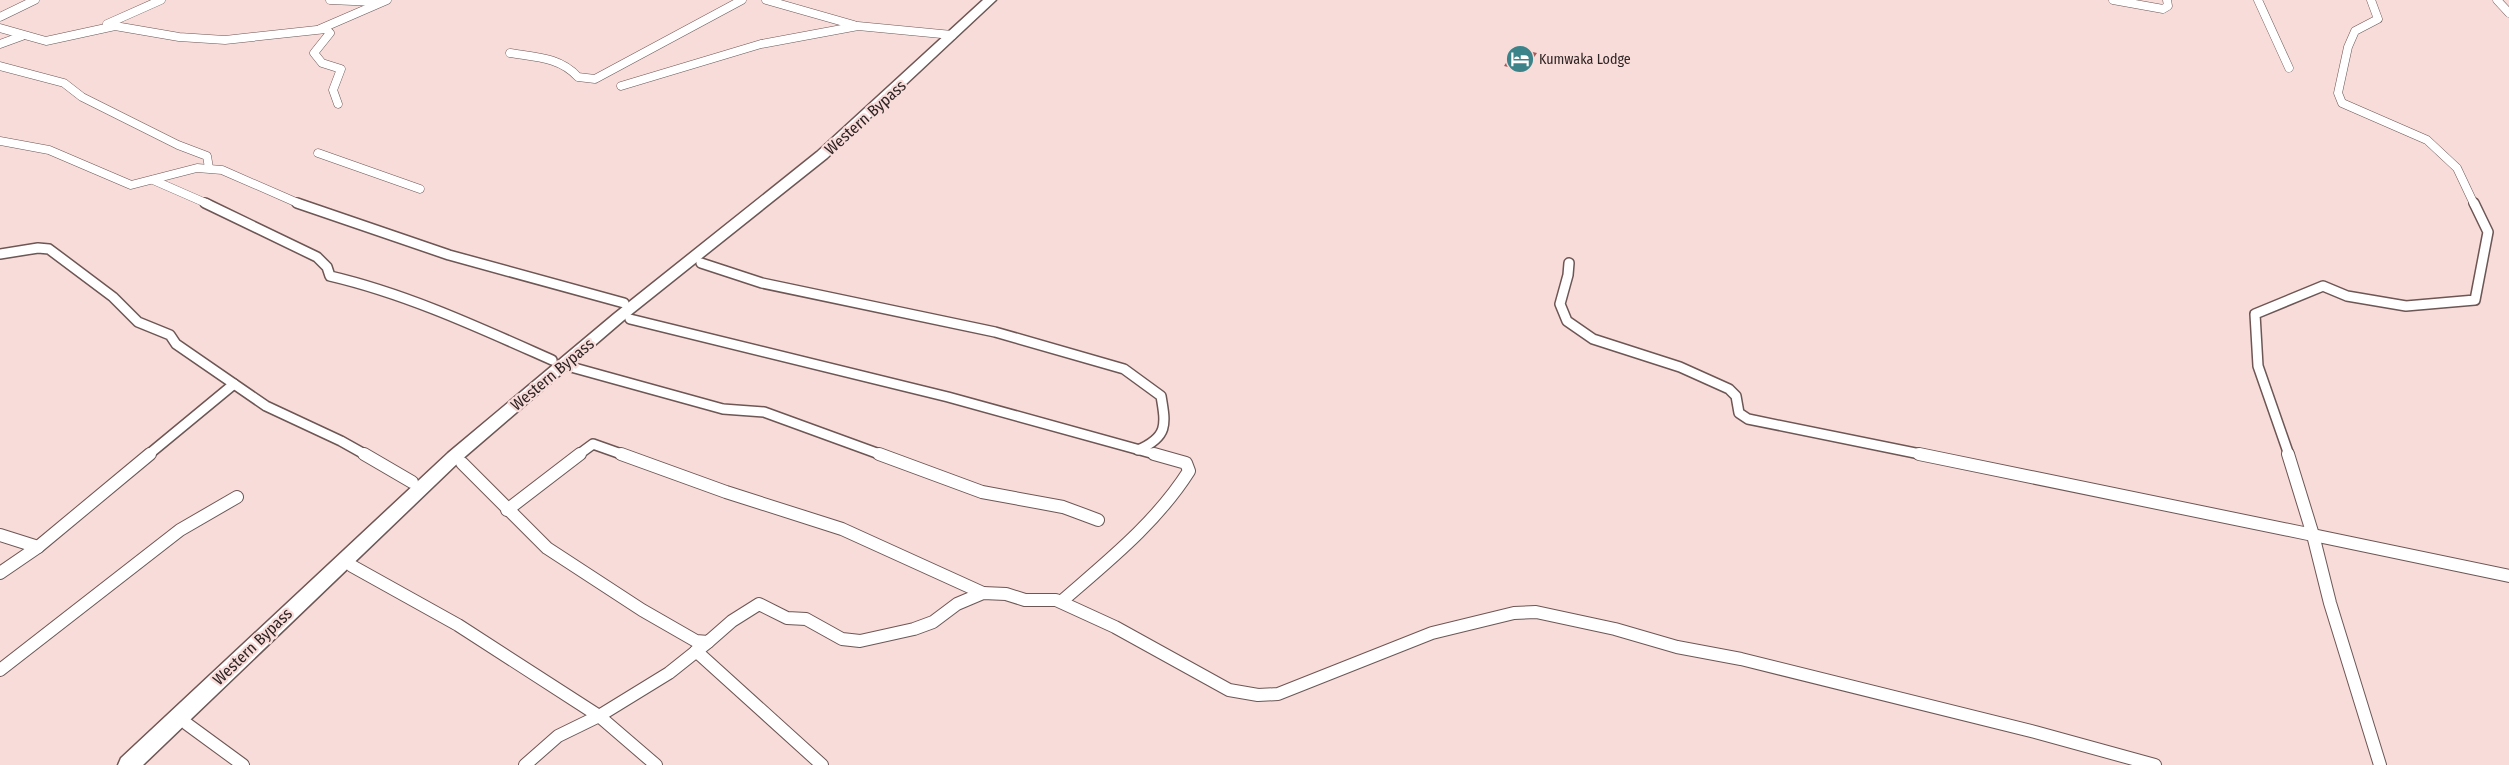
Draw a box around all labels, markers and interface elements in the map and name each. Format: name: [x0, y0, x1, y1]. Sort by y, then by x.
hotel icon: Kumwaka Lodge: [1505, 44, 1535, 74]
place label: Kumwaka Lodge: [1539, 51, 1631, 68]
street label: Western Bypass: [821, 76, 910, 159]
street label: Western Bypass: [507, 334, 598, 415]
street label: Western Bypass: [209, 604, 296, 689]

